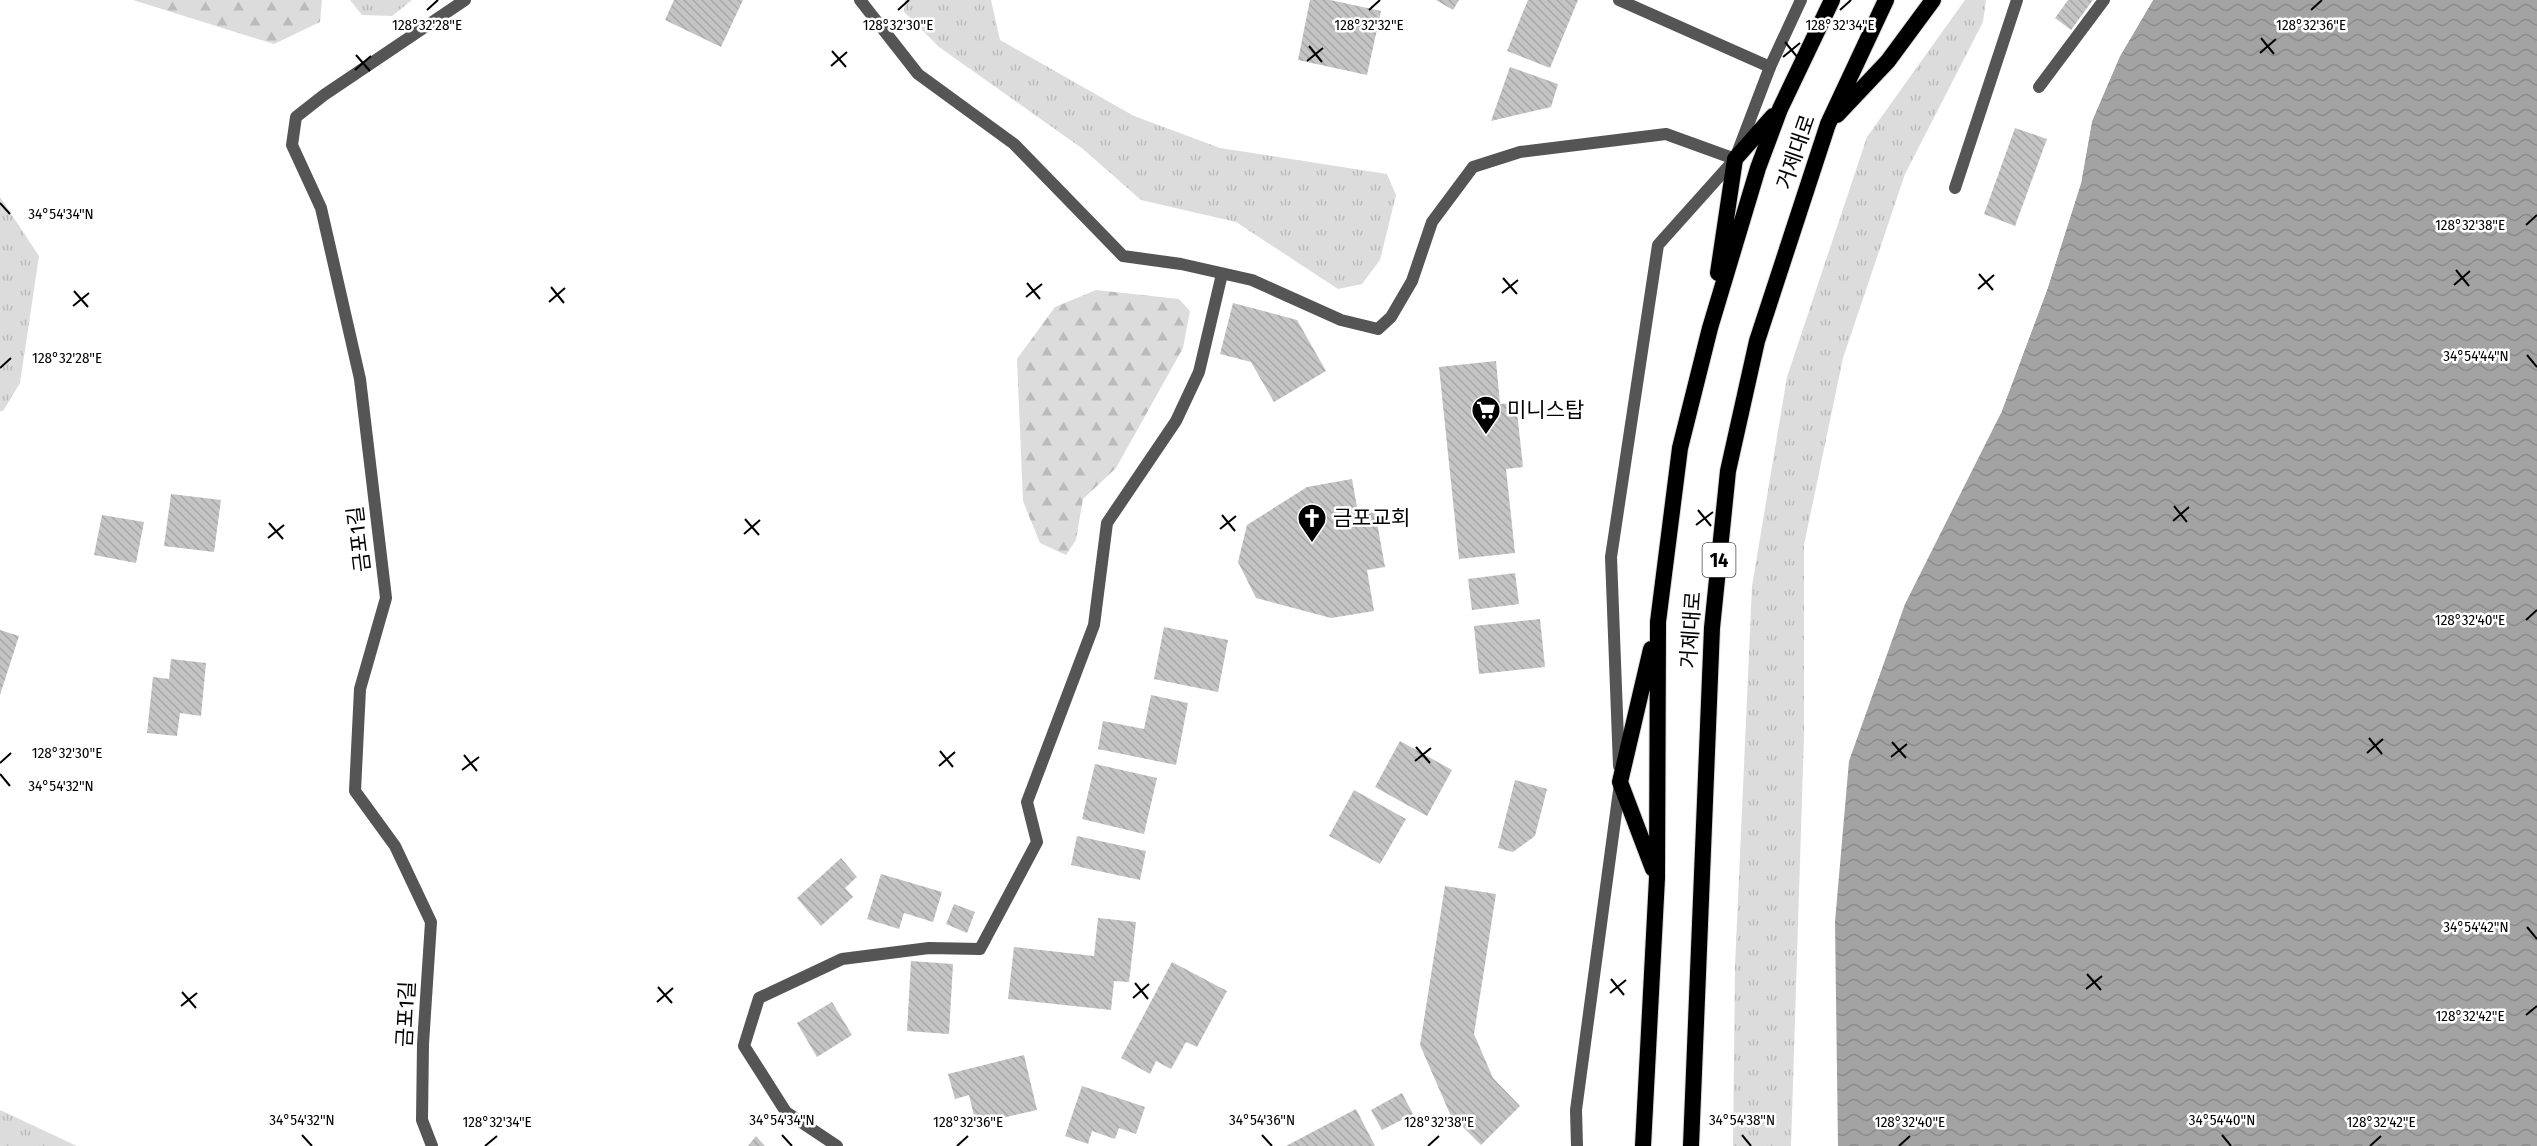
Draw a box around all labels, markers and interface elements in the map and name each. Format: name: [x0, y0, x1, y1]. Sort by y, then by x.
text: 128°32'28"E: [392, 16, 462, 34]
text: 128°32'30"E: [863, 16, 933, 34]
text: 128°32'32"E: [1334, 16, 1404, 34]
text: 128°32'34"E: [1805, 16, 1875, 34]
text: 128°32'36"E: [2276, 16, 2346, 34]
street label: 거제대로: [1771, 111, 1821, 193]
text: 34°54'34"N: [28, 205, 94, 223]
text: 128°32'38"E: [2435, 216, 2505, 234]
text: 34°54'44"N: [2443, 347, 2509, 365]
text: 128°32'28"E: [32, 349, 102, 367]
supermarket icon: 미니스탑: [1470, 394, 1502, 436]
place label: 미니스탑: [1507, 397, 1584, 423]
church icon: 금포교회: [1296, 502, 1328, 544]
street label: 금포1길: [342, 505, 376, 573]
place label: 금포교회: [1333, 505, 1410, 531]
road number: 14: [1702, 543, 1736, 577]
street label: 거제대로: [1675, 591, 1707, 669]
text: 128°32'40"E: [2435, 611, 2505, 629]
text: 128°32'30"E: [32, 744, 102, 762]
text: 34°54'32"N: [28, 777, 94, 795]
text: 34°54'42"N: [2443, 918, 2509, 936]
street label: 금포1길: [391, 980, 421, 1048]
text: 128°32'42"E: [2435, 1007, 2505, 1025]
text: 34°54'32"N: [269, 1111, 335, 1129]
text: 34°54'34"N: [749, 1111, 815, 1129]
text: 34°54'36"N: [1229, 1111, 1295, 1129]
text: 34°54'38"N: [1709, 1111, 1775, 1129]
text: 34°54'40"N: [2189, 1111, 2255, 1129]
text: 128°32'34"E: [462, 1113, 532, 1131]
text: 128°32'36"E: [933, 1113, 1003, 1131]
text: 128°32'38"E: [1404, 1113, 1474, 1131]
text: 128°32'40"E: [1875, 1113, 1945, 1131]
text: 128°32'42"E: [2346, 1113, 2416, 1131]

